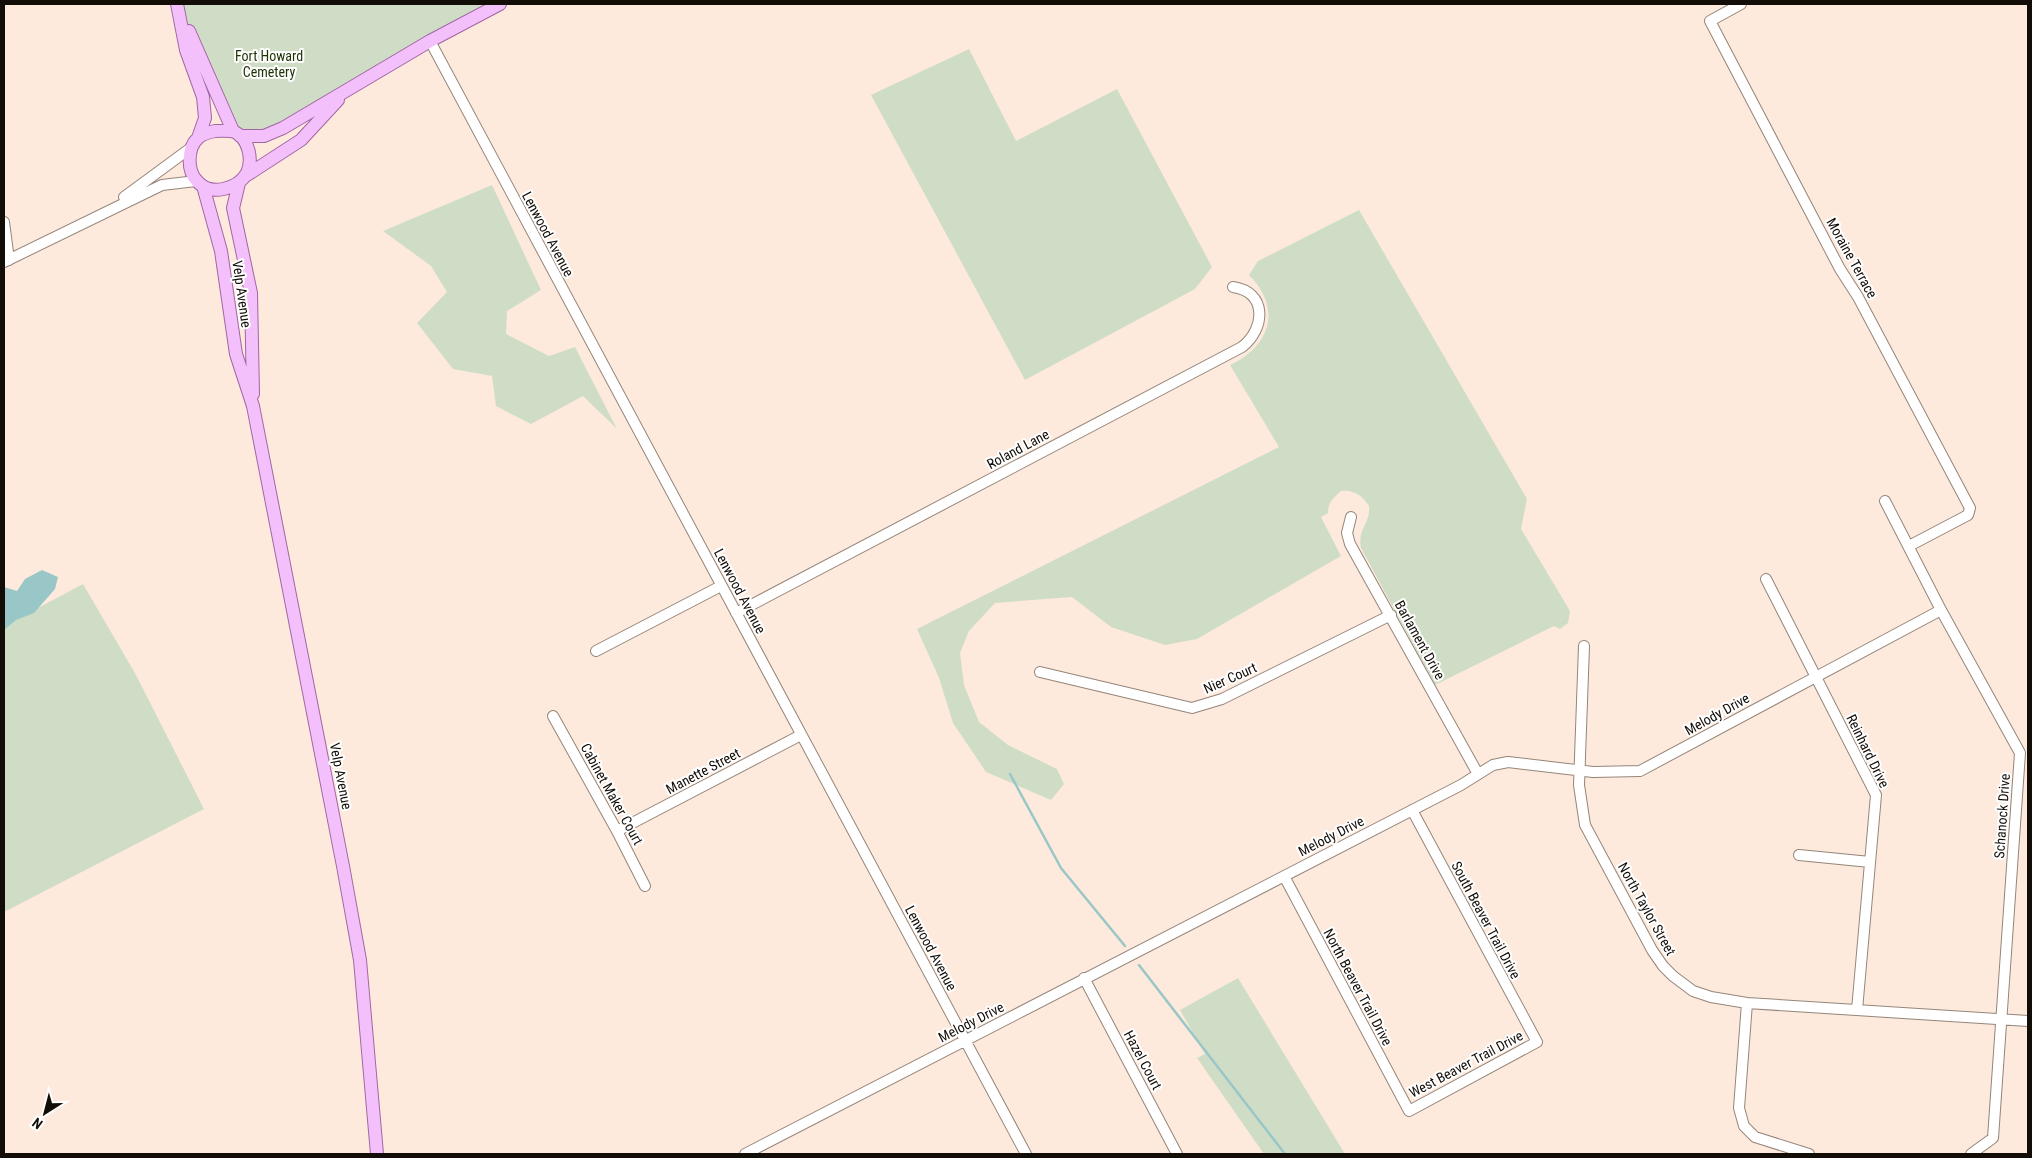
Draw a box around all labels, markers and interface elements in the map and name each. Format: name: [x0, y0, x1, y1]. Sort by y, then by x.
park label: Fort Howard Cemetery: [235, 48, 303, 80]
street label: Lenwood Avenue: [519, 189, 577, 279]
street label: Moraine Terrace: [1823, 215, 1881, 301]
street label: Velp Avenue: [229, 259, 255, 329]
street label: Roland Lane: [984, 426, 1052, 472]
street label: Lenwood Avenue: [711, 546, 769, 636]
street label: Barlament Drive: [1392, 598, 1448, 683]
street label: Nier Court: [1201, 659, 1259, 697]
street label: Melody Drive: [1682, 690, 1752, 738]
street label: Reinhard Drive: [1843, 712, 1893, 791]
street label: Velp Avenue: [327, 741, 355, 811]
street label: Cabinet Maker Court: [578, 741, 646, 847]
street label: Manette Street: [663, 745, 743, 797]
street label: Schanock Drive: [1991, 773, 2013, 859]
street label: Melody Drive: [1296, 812, 1367, 859]
street label: South Beaver Trail Drive: [1448, 859, 1524, 982]
street label: North Taylor Street: [1615, 860, 1679, 958]
street label: Lenwood Avenue: [902, 903, 960, 993]
street label: North Beaver Trail Drive: [1320, 926, 1396, 1049]
street label: Melody Drive: [936, 998, 1007, 1045]
street label: West Beaver Trail Drive: [1406, 1027, 1526, 1101]
street label: Hazel Court: [1121, 1028, 1165, 1092]
north arrow: [20, 1088, 70, 1138]
text: N: [29, 1115, 46, 1133]

